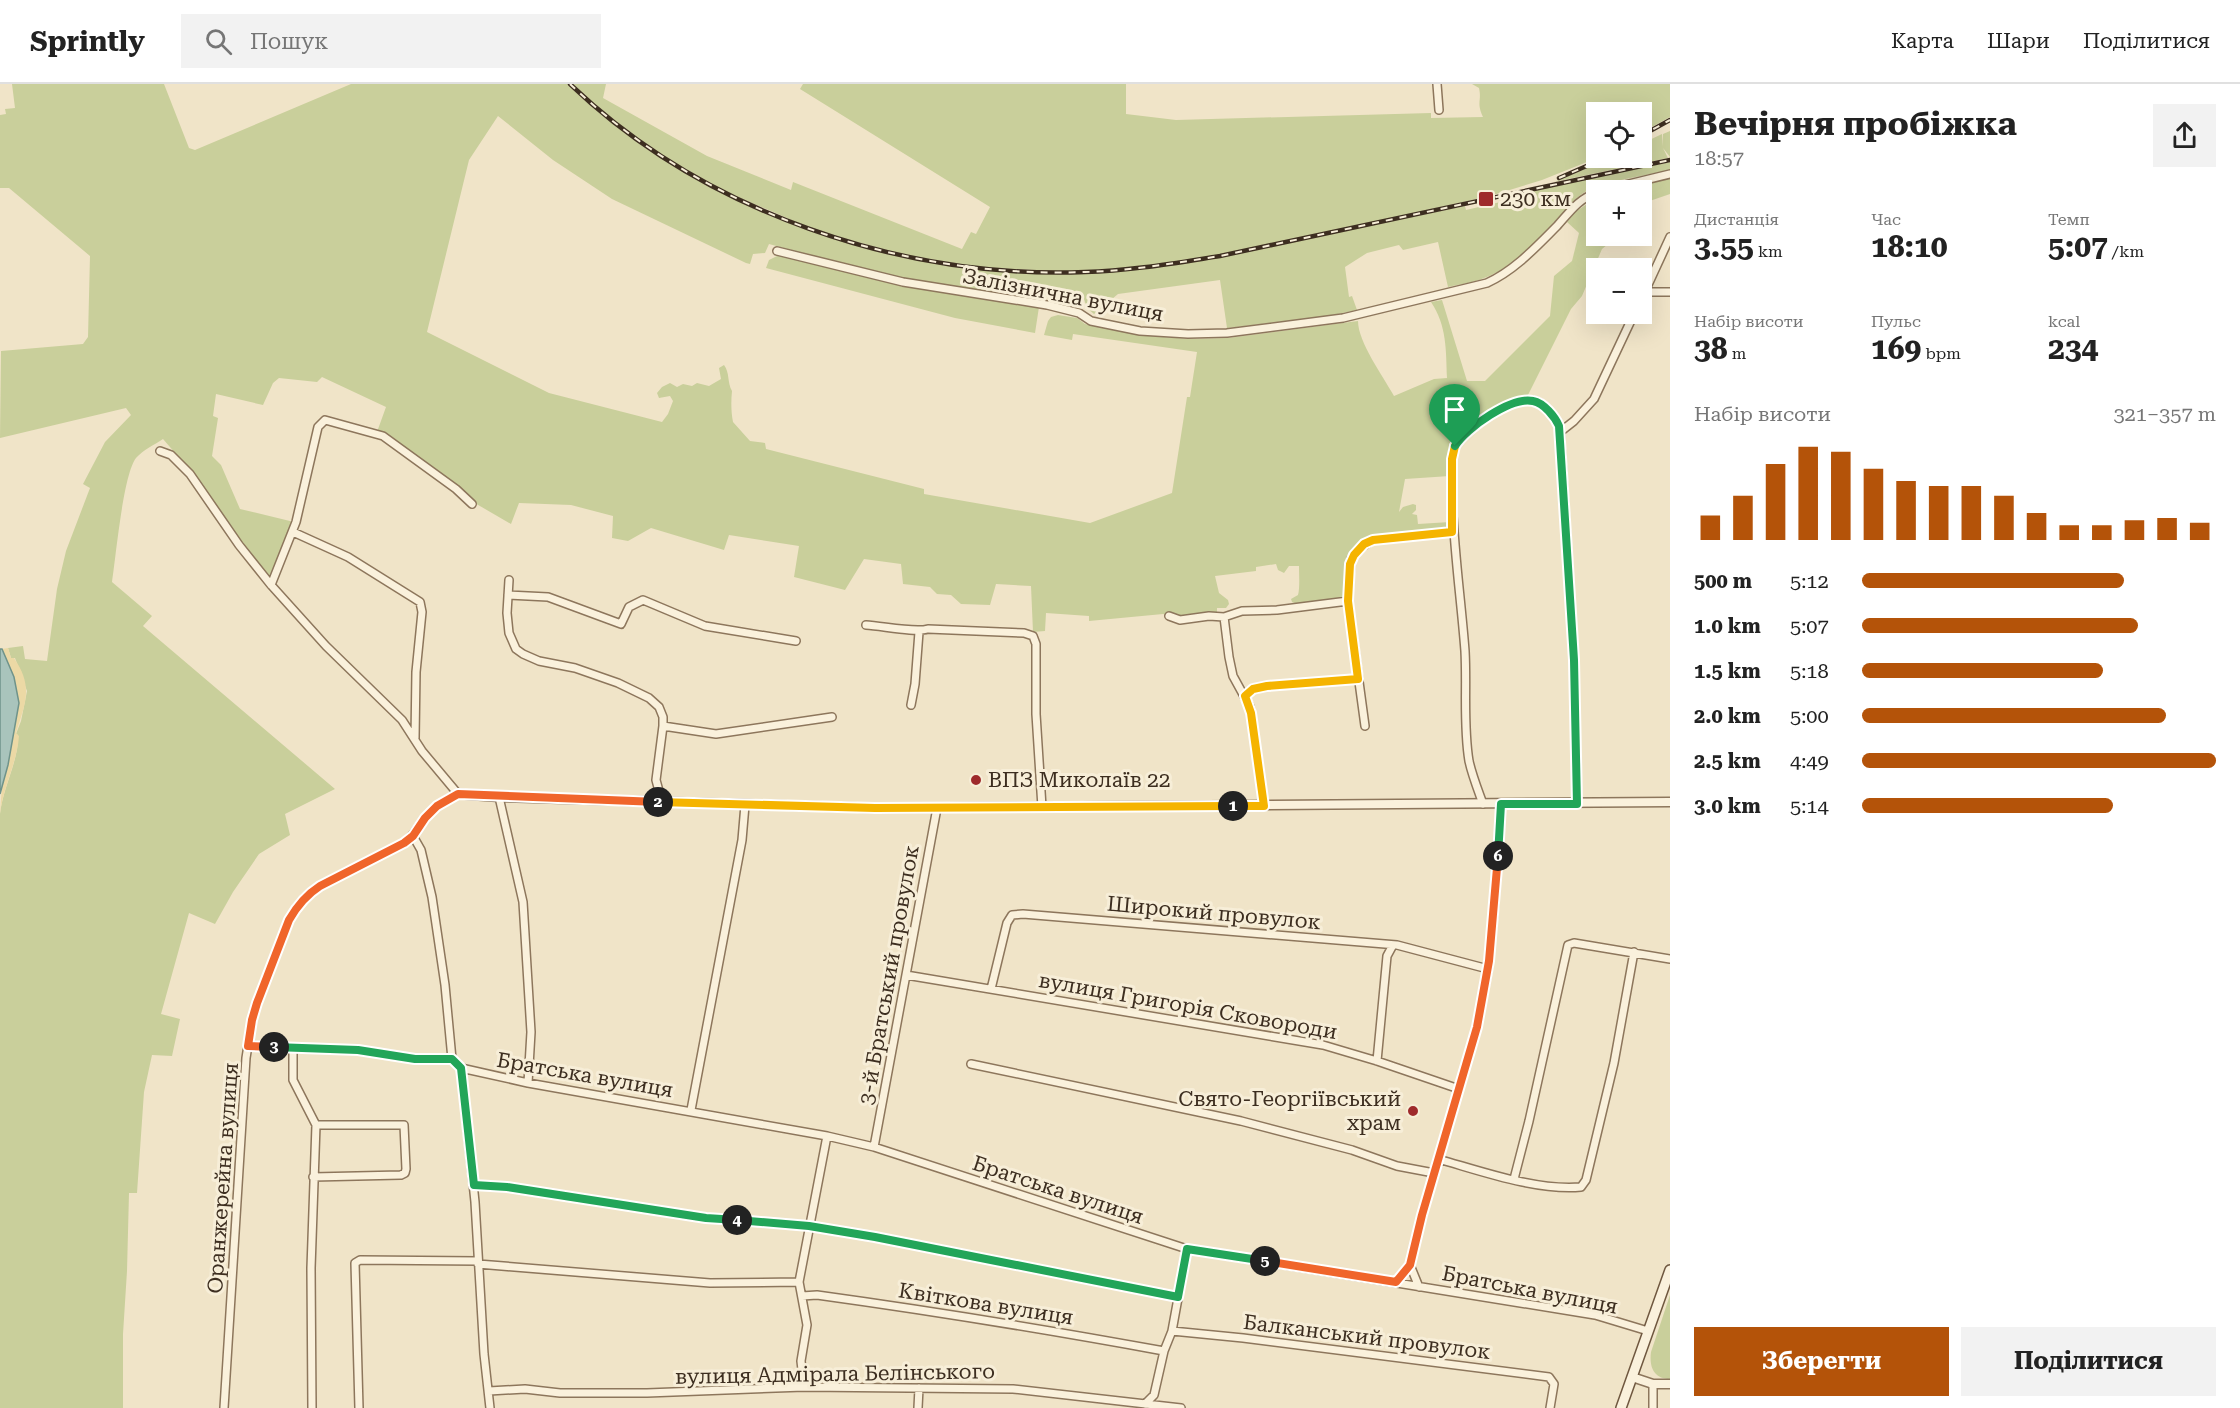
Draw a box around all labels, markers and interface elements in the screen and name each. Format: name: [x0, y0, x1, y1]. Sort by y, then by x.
search box: [181, 14, 601, 68]
text: Sprintly: [30, 25, 145, 58]
icon: search: [202, 25, 235, 58]
text: Пошук: [250, 29, 328, 54]
text: Карта: [1891, 29, 1954, 53]
text: Шари: [1987, 29, 2050, 53]
text: Поділитися: [2083, 29, 2210, 53]
map controls: [1586, 102, 1652, 324]
button: locate: [1586, 102, 1652, 168]
text: Вечірня пробіжка: [1694, 104, 2017, 143]
button: share: [2153, 104, 2216, 167]
text: 18:57: [1694, 146, 1744, 170]
button: +: [1586, 180, 1652, 246]
place label: 230 км: [1500, 187, 1571, 211]
marker: 230 км: [1477, 190, 1495, 208]
text: Дистанція: [1694, 210, 1779, 229]
text: Час: [1871, 210, 1901, 229]
text: Темп: [2048, 210, 2090, 229]
text: 3.55: [1694, 229, 1754, 264]
text: 18:10: [1871, 229, 1948, 264]
text: 5:07: [2048, 229, 2108, 264]
text: km: [1754, 242, 1783, 261]
text: /km: [2108, 242, 2144, 261]
button: −: [1586, 258, 1652, 324]
street label: Залізнична вулиця: [960, 264, 1166, 326]
text: Набір висоти: [1694, 312, 1804, 331]
text: Пульс: [1871, 312, 1921, 331]
text: kcal: [2048, 312, 2080, 331]
text: 38: [1694, 331, 1728, 366]
text: 169: [1871, 331, 1921, 366]
text: 234: [2048, 331, 2098, 366]
text: m: [1728, 344, 1746, 363]
text: bpm: [1921, 344, 1961, 363]
pin: [1429, 384, 1480, 446]
icon: arrive: [1438, 393, 1471, 426]
text: Набір висоти: [1694, 402, 1831, 426]
text: 321–357 m: [2113, 402, 2216, 426]
text: 500 m: [1694, 569, 1752, 593]
text: 5:12: [1790, 569, 1829, 593]
text: 1.0 km: [1694, 614, 1761, 638]
text: 5:07: [1790, 614, 1829, 638]
text: 1.5 km: [1694, 659, 1761, 683]
text: 5:18: [1790, 659, 1829, 683]
text: 2.0 km: [1694, 704, 1761, 728]
text: 5:00: [1790, 704, 1829, 728]
text: 2.5 km: [1694, 749, 1761, 773]
text: 4:49: [1790, 749, 1829, 773]
place label: ВПЗ Миколаїв 22: [988, 768, 1171, 792]
marker: ВПЗ Миколаїв 22: [969, 773, 983, 787]
pin: 2: [643, 787, 673, 817]
pin: 1: [1218, 791, 1248, 821]
text: 2: [654, 792, 662, 811]
text: 3.0 km: [1694, 794, 1761, 818]
text: 5:14: [1790, 794, 1829, 818]
text: 1: [1229, 796, 1237, 815]
pin: 6: [1483, 841, 1513, 871]
street label: 3-й Братський провулок: [854, 843, 924, 1107]
text: 6: [1494, 846, 1502, 865]
street label: Широкий провулок: [1106, 892, 1322, 934]
street label: вулиця Григорія Сковороди: [1037, 968, 1339, 1044]
pin: 3: [259, 1032, 289, 1062]
text: 3: [270, 1037, 278, 1056]
street label: Братська вулиця: [495, 1048, 675, 1102]
street label: Оранжерейна вулиця: [203, 1062, 243, 1294]
place label: Свято-Георгіївський храм: [1178, 1087, 1401, 1135]
marker: Свято-Георгіївський храм: [1406, 1104, 1420, 1118]
street label: Братська вулиця: [969, 1151, 1147, 1229]
pin: 4: [722, 1205, 752, 1235]
text: 4: [733, 1210, 741, 1229]
pin: 5: [1250, 1246, 1280, 1276]
text: 5: [1261, 1251, 1269, 1270]
street label: Братська вулиця: [1440, 1261, 1620, 1319]
street label: Квіткова вулиця: [897, 1278, 1075, 1330]
street label: Балканський провулок: [1242, 1310, 1492, 1364]
button: Зберегти: [1694, 1327, 1949, 1396]
button: Поділитися: [1961, 1327, 2216, 1396]
street label: вулиця Адмірала Белінського: [675, 1359, 995, 1389]

